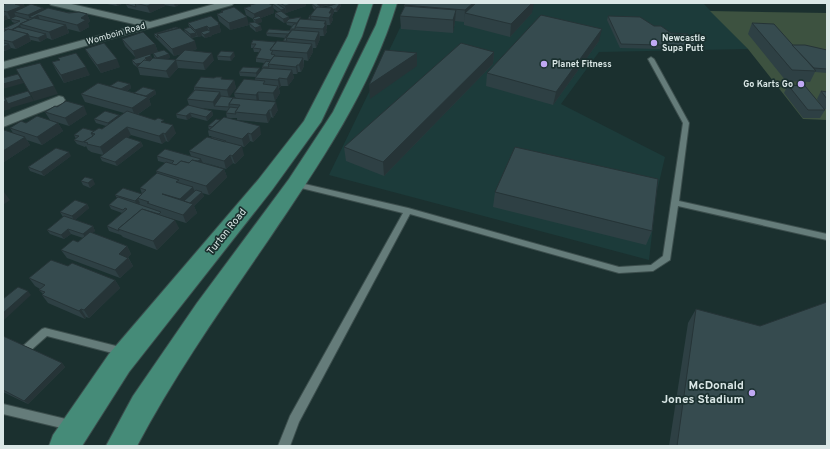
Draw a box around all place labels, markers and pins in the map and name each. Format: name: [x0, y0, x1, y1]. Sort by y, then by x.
place label: Newcastle Supa Putt: [662, 33, 705, 54]
marker: Newcastle Supa Putt: [649, 38, 659, 48]
marker: Planet Fitness: [539, 59, 549, 69]
place label: Planet Fitness: [552, 59, 612, 70]
place label: Go Karts Go: [743, 79, 793, 90]
marker: Go Karts Go: [796, 79, 806, 89]
place label: McDonald Jones Stadium: [661, 378, 744, 408]
marker: McDonald Jones Stadium: [747, 388, 757, 398]

